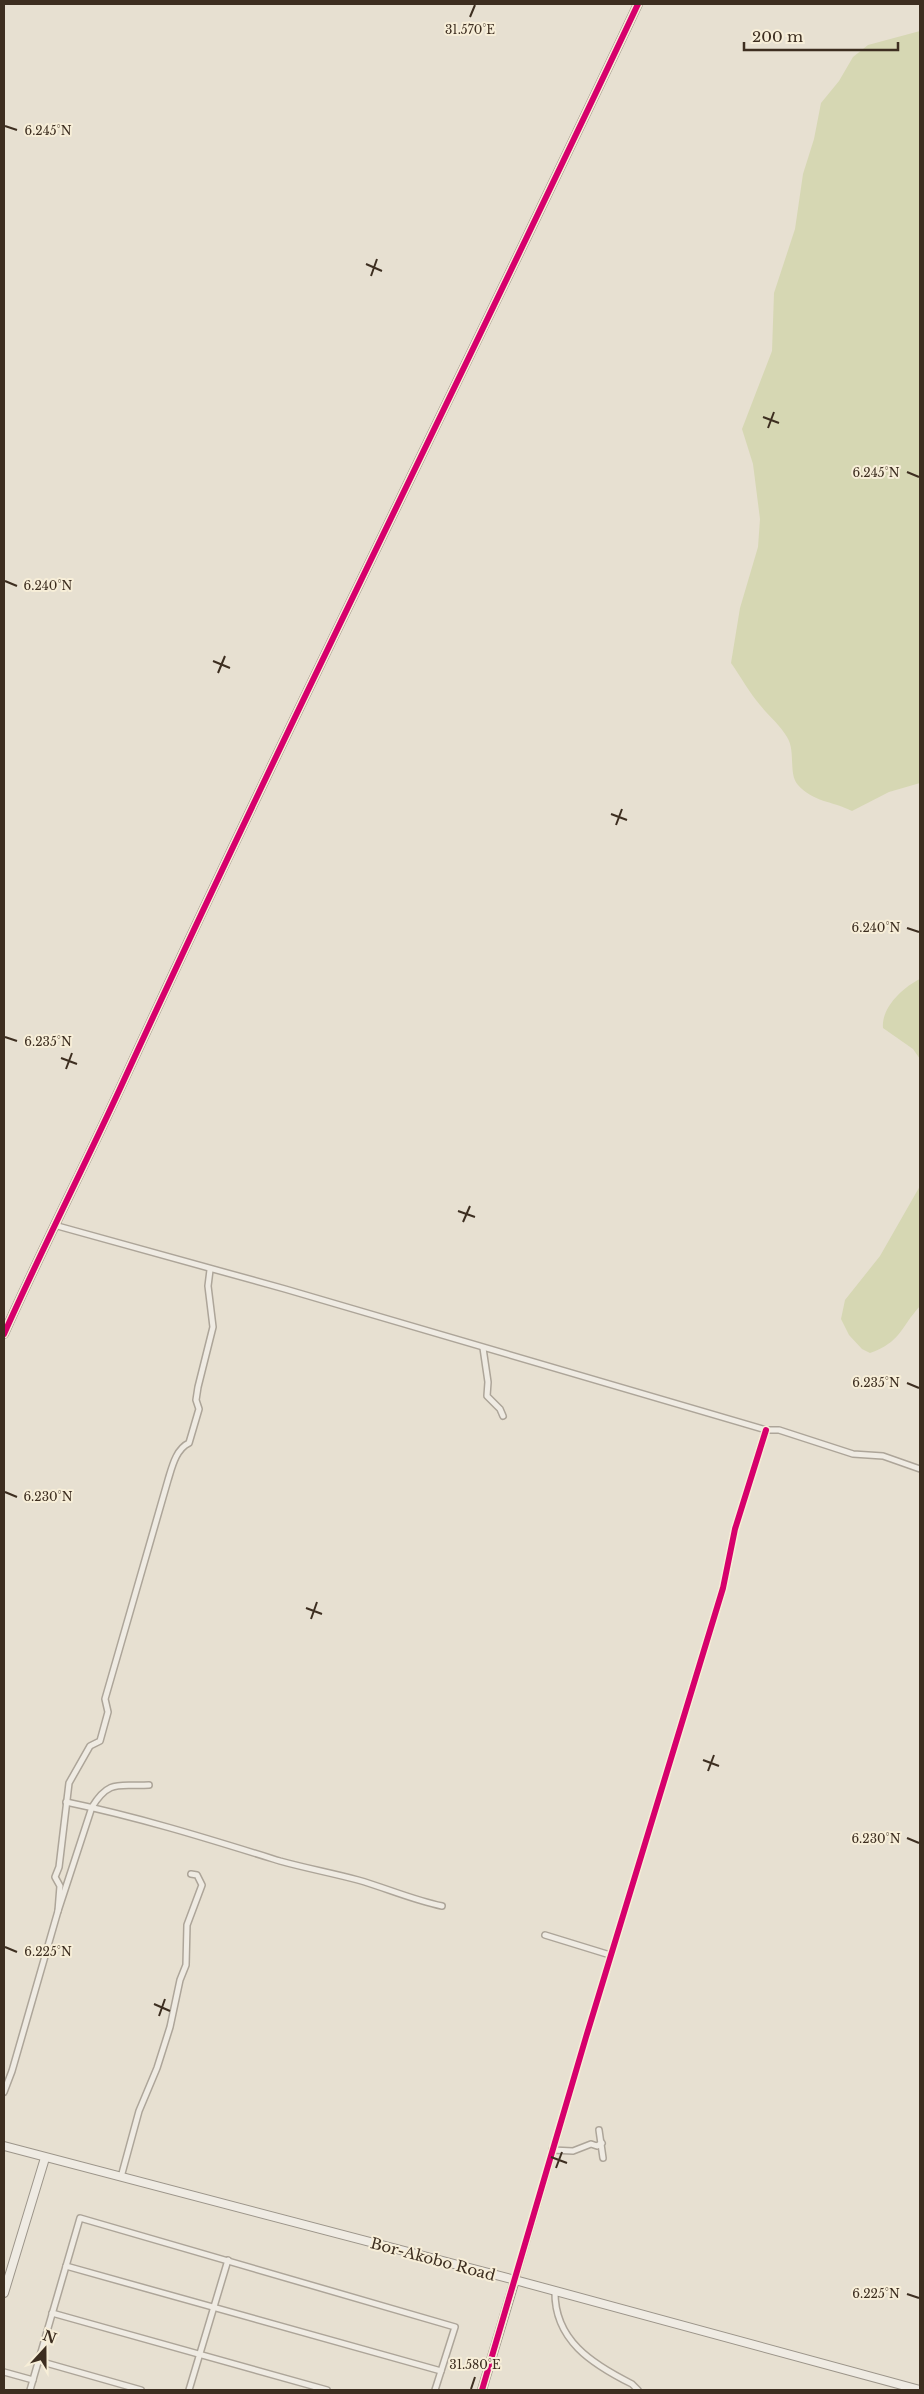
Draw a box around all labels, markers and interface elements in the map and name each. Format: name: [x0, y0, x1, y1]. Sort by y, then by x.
scale bar: [744, 20, 898, 52]
text: 31.570°E: [445, 22, 495, 37]
text: 200 m: [752, 27, 803, 46]
text: 6.245°N: [24, 123, 72, 138]
text: 6.245°N: [852, 465, 900, 480]
text: 6.240°N: [24, 578, 73, 593]
text: 6.240°N: [852, 920, 901, 935]
text: 6.235°N: [24, 1034, 72, 1049]
text: 6.235°N: [852, 1375, 900, 1390]
text: 6.230°N: [23, 1489, 73, 1504]
text: 6.230°N: [851, 1831, 901, 1846]
text: 6.225°N: [24, 1944, 72, 1959]
street label: Bor-Akobo Road: [368, 2233, 498, 2285]
text: 6.225°N: [852, 2286, 900, 2301]
north arrow: [20, 2324, 70, 2374]
text: N: [40, 2326, 59, 2348]
text: 31.580°E: [449, 2357, 501, 2372]

